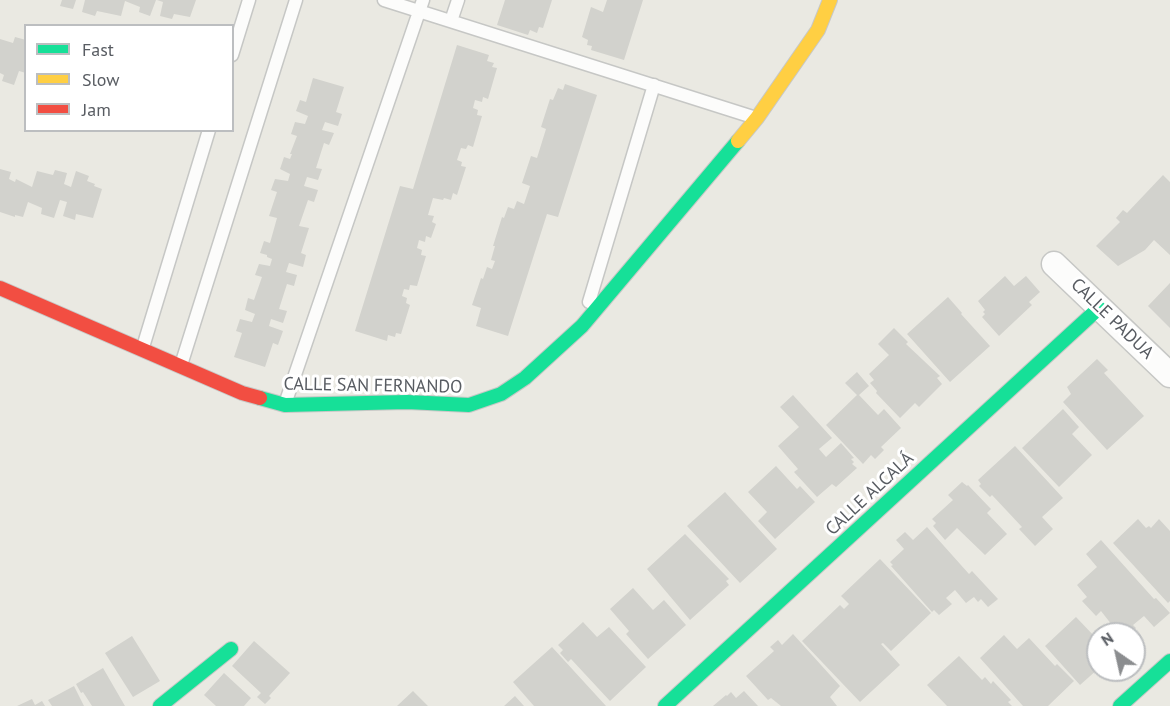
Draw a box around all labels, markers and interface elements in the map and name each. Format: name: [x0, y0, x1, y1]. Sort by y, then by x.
legend: [24, 24, 234, 132]
text: Fast: [82, 38, 114, 61]
text: Slow: [82, 68, 120, 91]
text: Jam: [82, 98, 111, 121]
street label: CALLE PADUA: [1066, 274, 1158, 364]
street label: CALLE SAN FERNANDO: [283, 374, 463, 398]
street label: CALLE ALCALÁ: [822, 448, 918, 540]
north arrow: [1086, 622, 1146, 682]
text: N: [1097, 628, 1117, 650]

